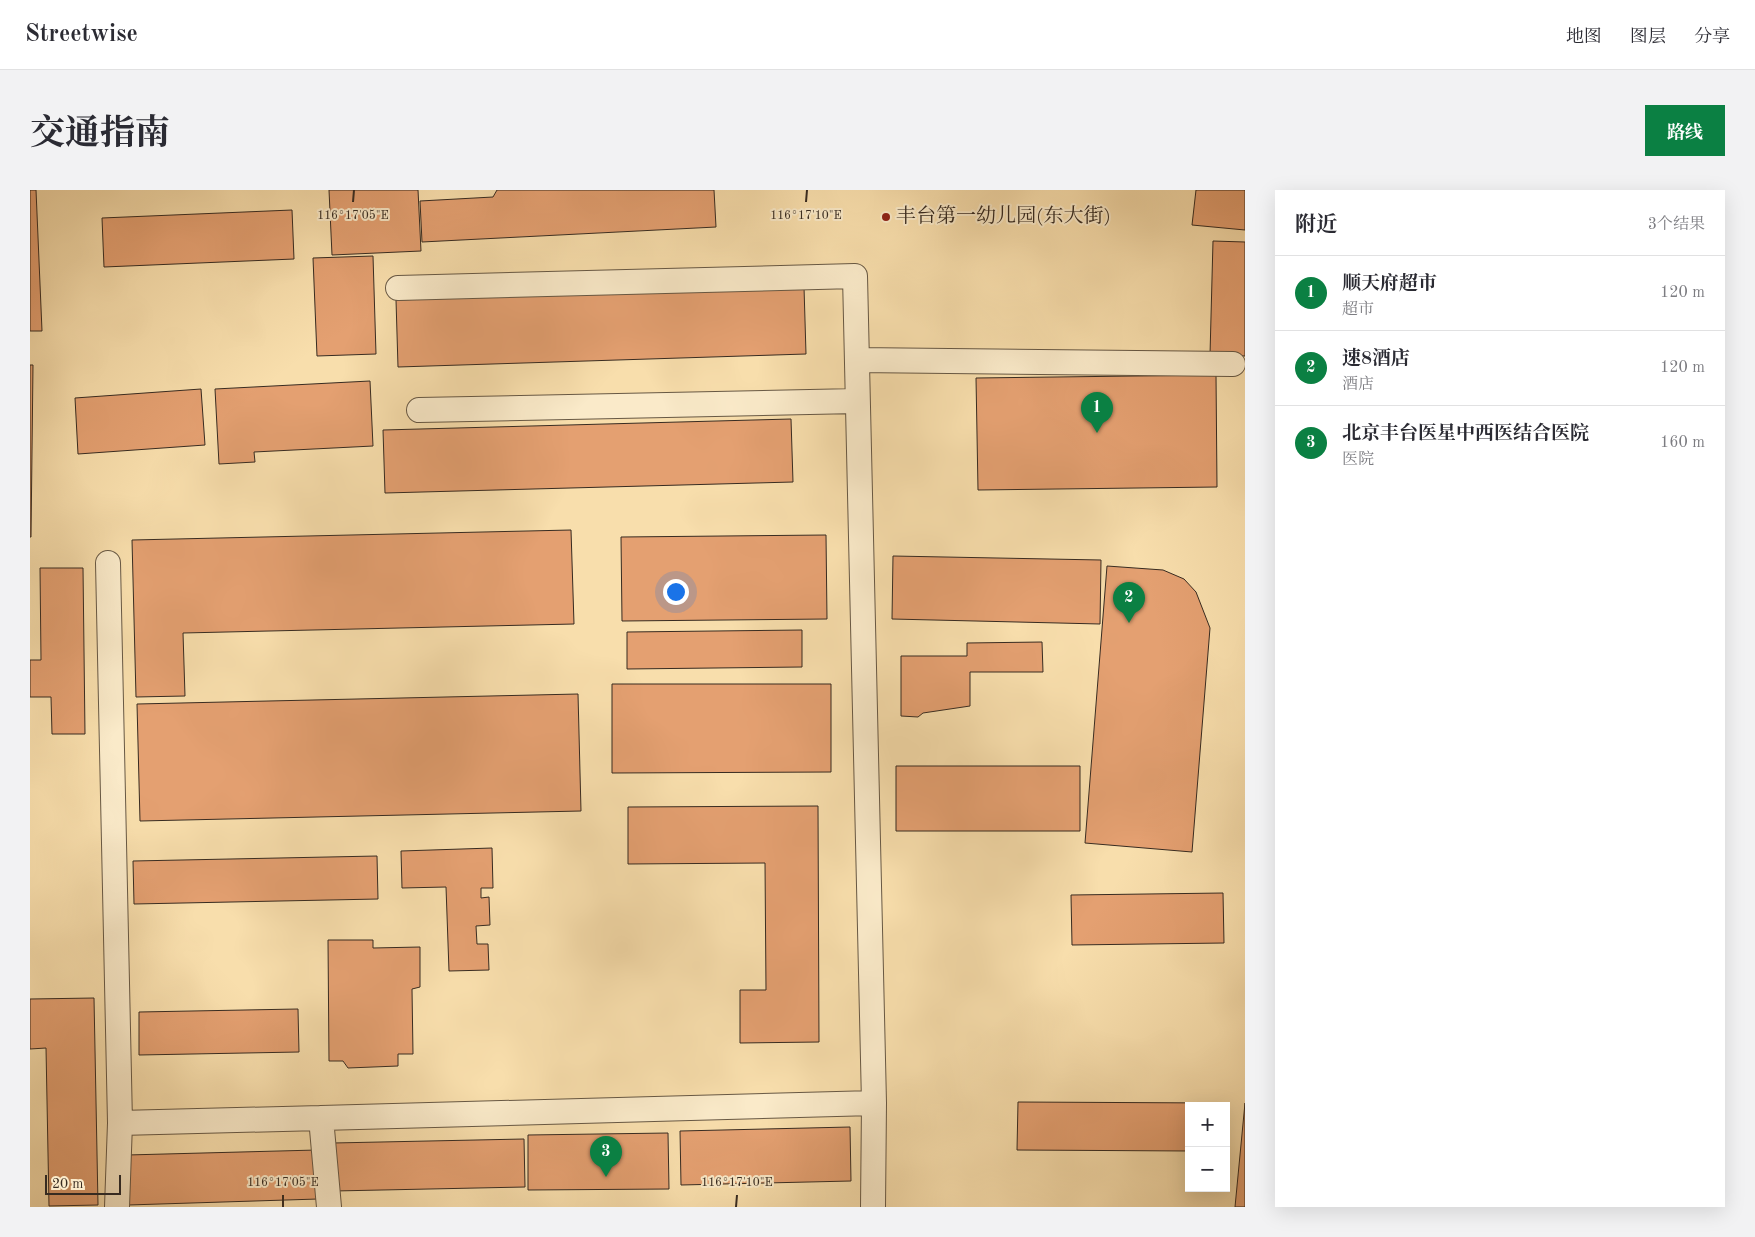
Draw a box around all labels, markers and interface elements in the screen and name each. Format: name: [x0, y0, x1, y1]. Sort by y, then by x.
text: Streetwise: [25, 23, 138, 47]
text: 地图: [1566, 28, 1602, 46]
text: 图层: [1630, 28, 1666, 46]
text: 分享: [1694, 28, 1730, 46]
button: 路线: [1645, 105, 1725, 156]
text: 交通指南: [30, 117, 170, 152]
place label: 丰台第一幼儿园(东大街): [896, 205, 1111, 227]
text: 116°17'05"E: [317, 209, 389, 222]
text: 116°17'10"E: [770, 210, 842, 222]
marker: 丰台第一幼儿园(东大街): [880, 211, 892, 223]
text: 附近: [1295, 215, 1337, 236]
text: 3个结果: [1648, 217, 1705, 233]
text: 顺天府超市: [1342, 275, 1437, 294]
text: 1: [1306, 285, 1316, 301]
text: 120 m: [1660, 285, 1705, 301]
text: 超市: [1342, 302, 1374, 318]
text: 速8酒店: [1342, 350, 1410, 369]
text: 2: [1306, 360, 1316, 376]
text: 120 m: [1660, 360, 1705, 376]
text: 酒店: [1342, 377, 1374, 393]
pin: 1: [1081, 392, 1113, 433]
text: 北京丰台医星中西医结合医院: [1342, 425, 1589, 444]
text: 3: [1306, 435, 1316, 451]
text: 160 m: [1660, 435, 1705, 451]
text: 医院: [1342, 452, 1374, 468]
your location: [663, 579, 689, 605]
pin: 2: [1113, 582, 1145, 623]
map controls: [1185, 1102, 1230, 1192]
button: +: [1185, 1102, 1230, 1147]
pin: 3: [590, 1136, 622, 1177]
button: −: [1185, 1147, 1230, 1192]
scale bar: [45, 1172, 121, 1195]
text: 116°17'05"E: [247, 1176, 319, 1189]
text: 20 m: [52, 1177, 83, 1191]
text: 116°17'10"E: [701, 1177, 773, 1189]

